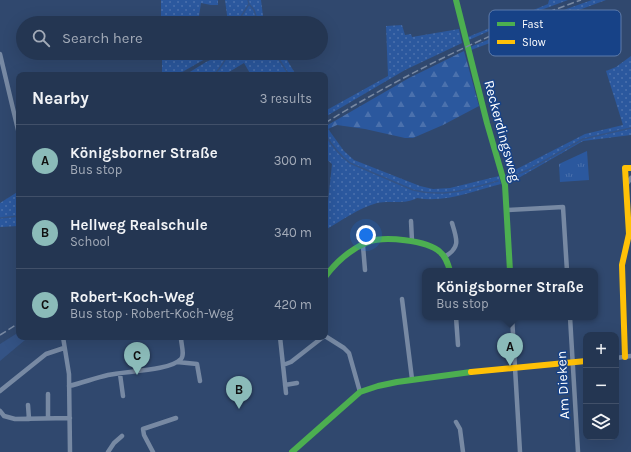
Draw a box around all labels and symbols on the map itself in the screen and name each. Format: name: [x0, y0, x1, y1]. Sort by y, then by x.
legend: [489, 10, 621, 56]
text: Fast: [522, 18, 543, 31]
text: Slow: [522, 36, 546, 49]
street label: Reckerdingsweg: [480, 78, 524, 184]
your location: [356, 225, 376, 245]
pin: A: [497, 333, 523, 366]
pin: C: [124, 342, 150, 375]
street label: Am Dieken: [553, 350, 573, 420]
pin: B: [226, 376, 252, 409]

